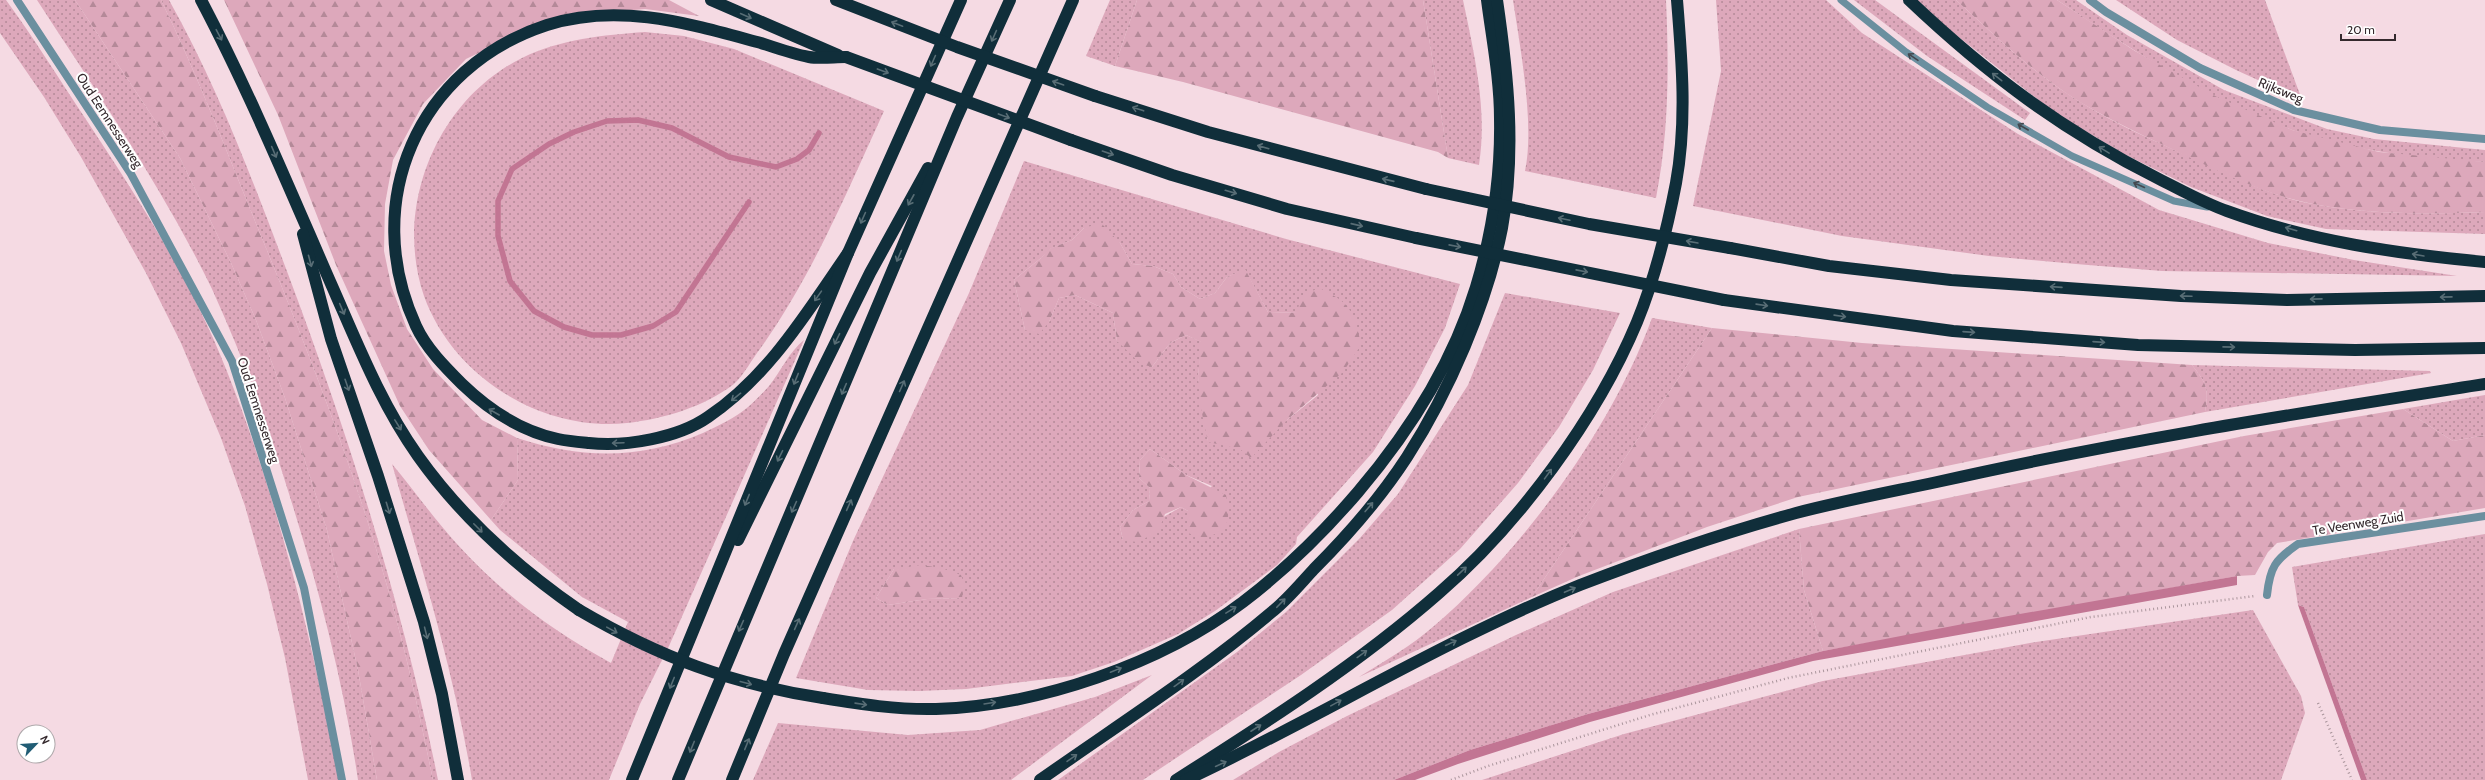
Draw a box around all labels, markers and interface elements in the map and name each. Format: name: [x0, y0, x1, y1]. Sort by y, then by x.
one-way arrow: [740, 12, 752, 20]
scale bar: [2341, 16, 2395, 42]
one-way arrow: [891, 19, 903, 27]
text: 20 m: [2347, 22, 2375, 37]
one-way arrow: [216, 28, 223, 40]
one-way arrow: [990, 29, 997, 41]
one-way arrow: [1908, 53, 1919, 61]
one-way arrow: [929, 55, 937, 67]
one-way arrow: [876, 67, 888, 75]
street label: Oud Eemnesserweg: [73, 70, 147, 171]
one-way arrow: [1991, 73, 2002, 81]
street label: Rijksweg: [2256, 74, 2306, 107]
one-way arrow: [1052, 78, 1064, 86]
one-way arrow: [1132, 105, 1145, 112]
one-way arrow: [998, 112, 1010, 120]
one-way arrow: [2017, 123, 2029, 131]
one-way arrow: [1256, 143, 1269, 150]
one-way arrow: [270, 146, 278, 158]
one-way arrow: [2098, 146, 2110, 154]
one-way arrow: [1101, 150, 1114, 157]
one-way arrow: [1382, 176, 1395, 184]
one-way arrow: [2133, 181, 2145, 188]
one-way arrow: [1225, 189, 1238, 196]
one-way arrow: [906, 194, 914, 206]
one-way arrow: [859, 212, 867, 224]
one-way arrow: [1558, 214, 1571, 222]
one-way arrow: [1350, 221, 1363, 229]
one-way arrow: [2285, 225, 2298, 232]
one-way arrow: [1686, 237, 1699, 245]
one-way arrow: [1448, 242, 1461, 250]
one-way arrow: [895, 250, 902, 262]
one-way arrow: [2412, 251, 2425, 259]
one-way arrow: [307, 254, 314, 267]
one-way arrow: [1575, 268, 1588, 276]
one-way arrow: [2050, 284, 2063, 291]
one-way arrow: [814, 290, 822, 301]
one-way arrow: [2180, 292, 2193, 299]
one-way arrow: [2440, 293, 2453, 300]
one-way arrow: [2310, 296, 2323, 303]
one-way arrow: [1755, 301, 1768, 309]
one-way arrow: [339, 302, 346, 314]
one-way arrow: [1833, 312, 1846, 320]
one-way arrow: [1962, 329, 1975, 336]
one-way arrow: [833, 333, 840, 345]
one-way arrow: [2092, 339, 2105, 346]
one-way arrow: [2222, 343, 2235, 351]
street label: Oud Eemnesserweg: [234, 355, 284, 465]
one-way arrow: [792, 373, 800, 385]
one-way arrow: [344, 379, 351, 392]
one-way arrow: [899, 381, 906, 393]
one-way arrow: [839, 383, 847, 395]
one-way arrow: [731, 392, 742, 401]
one-way arrow: [488, 407, 500, 415]
one-way arrow: [395, 419, 403, 431]
one-way arrow: [612, 440, 625, 447]
one-way arrow: [776, 450, 783, 462]
one-way arrow: [1544, 468, 1552, 479]
one-way arrow: [743, 493, 750, 505]
one-way arrow: [846, 499, 854, 511]
one-way arrow: [789, 501, 797, 513]
one-way arrow: [385, 502, 393, 514]
one-way arrow: [1364, 502, 1373, 513]
street label: Te Veenweg Zuid: [2311, 508, 2405, 538]
one-way arrow: [473, 523, 483, 532]
one-way arrow: [1457, 566, 1467, 576]
one-way arrow: [1564, 585, 1576, 593]
one-way arrow: [1276, 598, 1286, 608]
one-way arrow: [1225, 606, 1236, 614]
one-way arrow: [794, 618, 801, 630]
one-way arrow: [737, 620, 744, 632]
one-way arrow: [423, 626, 431, 639]
one-way arrow: [606, 626, 618, 634]
one-way arrow: [1445, 638, 1457, 646]
one-way arrow: [1357, 650, 1368, 658]
one-way arrow: [1110, 666, 1122, 674]
one-way arrow: [667, 677, 675, 689]
one-way arrow: [1173, 679, 1184, 687]
one-way arrow: [739, 680, 752, 687]
one-way arrow: [984, 699, 997, 707]
one-way arrow: [1330, 699, 1342, 707]
one-way arrow: [854, 700, 867, 708]
north arrow: [16, 724, 56, 764]
one-way arrow: [1250, 724, 1262, 732]
text: N: [37, 733, 53, 746]
one-way arrow: [743, 738, 751, 750]
one-way arrow: [687, 740, 695, 752]
one-way arrow: [1067, 754, 1078, 762]
one-way arrow: [1215, 759, 1227, 767]

